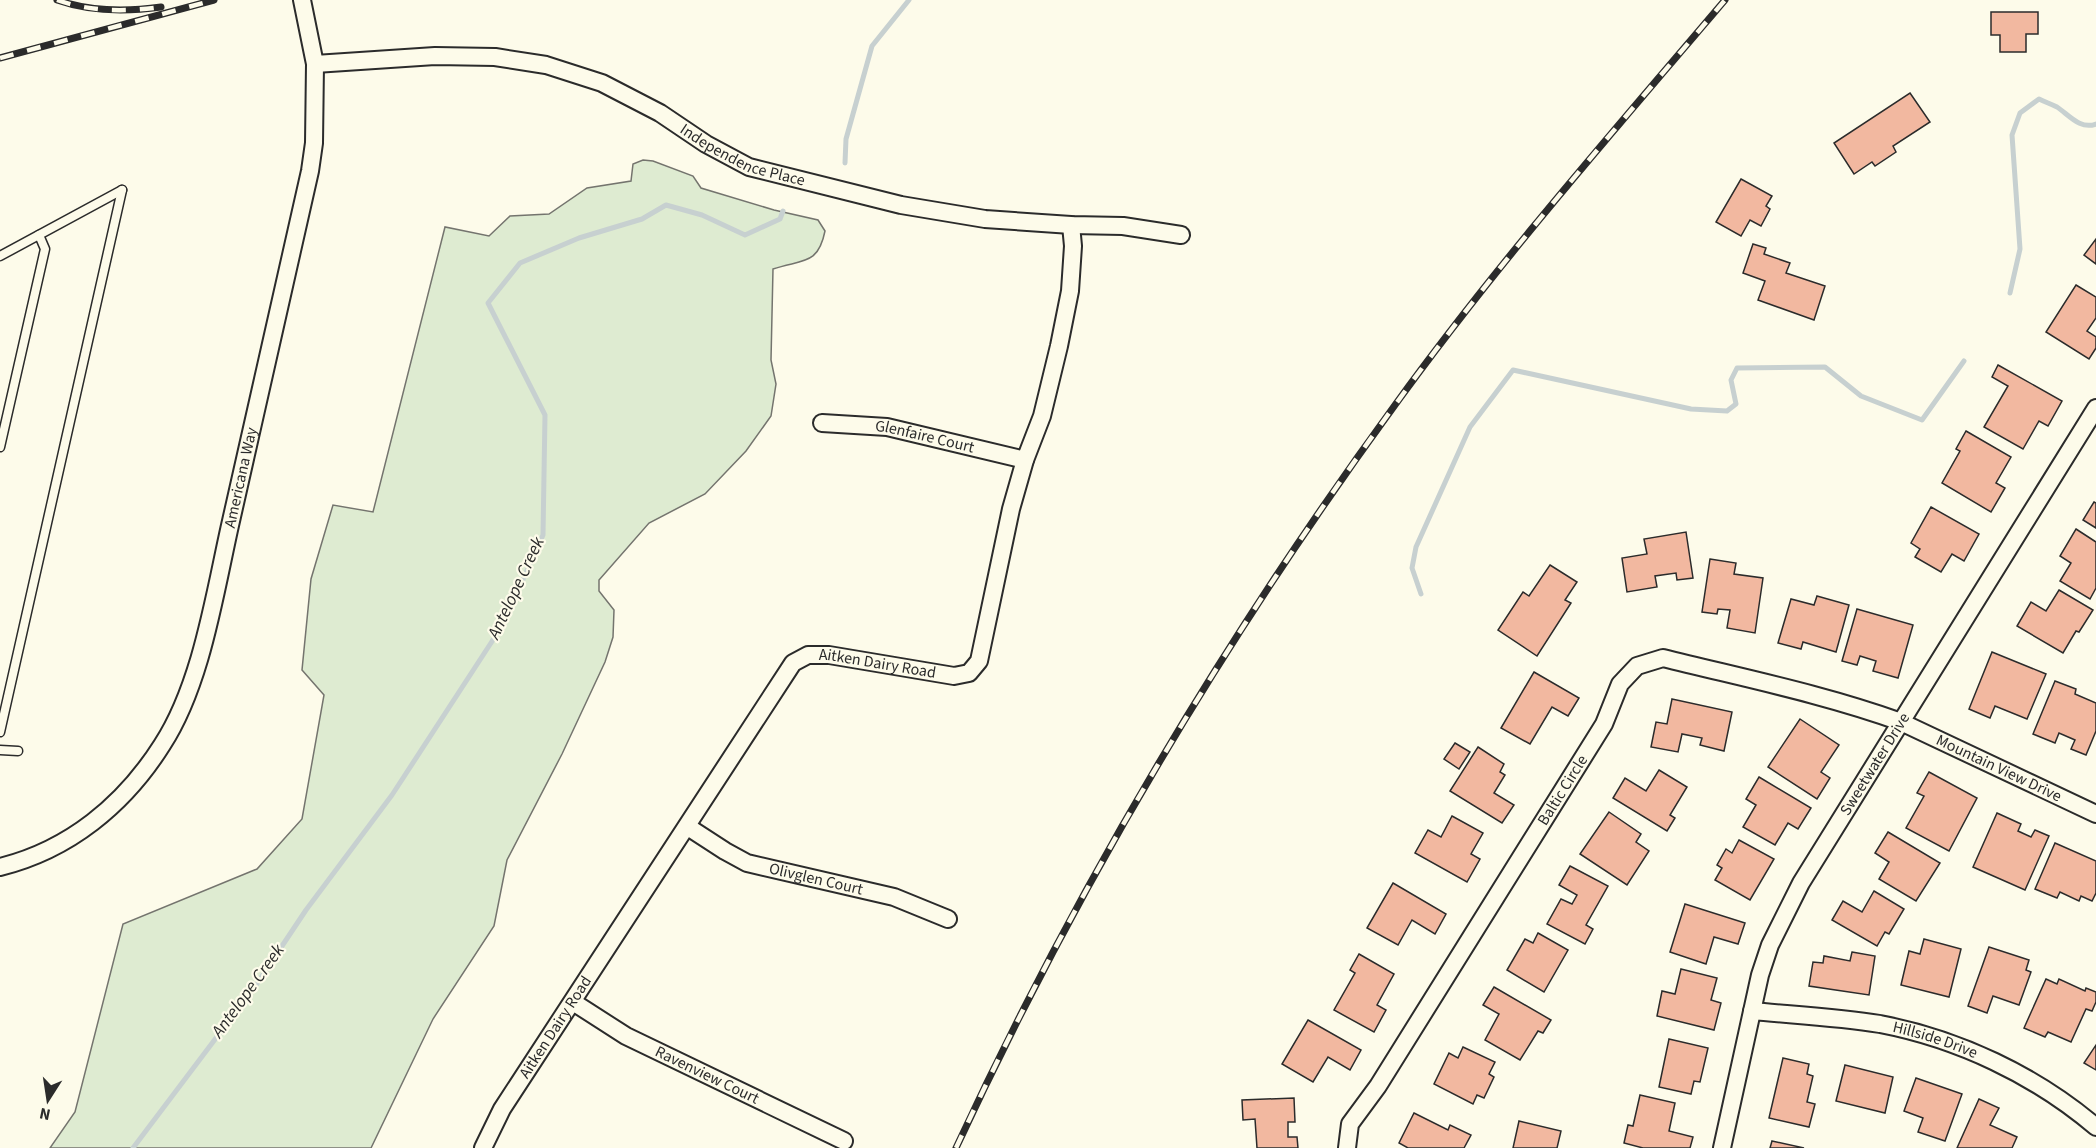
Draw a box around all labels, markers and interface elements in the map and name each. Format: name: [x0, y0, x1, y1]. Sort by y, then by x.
street label: Independence Place: [676, 119, 807, 192]
street label: Glenfaire Court: [875, 415, 977, 459]
street label: Americana Way: [219, 425, 263, 530]
water label: Antelope Creek: [481, 532, 551, 644]
street label: Aitken Dairy Road: [819, 644, 938, 684]
street label: Sweetwater Drive: [1835, 709, 1915, 820]
street label: Mountain View Drive: [1932, 729, 2065, 807]
street label: Baltic Circle: [1532, 751, 1593, 830]
street label: Olivglen Court: [767, 857, 866, 901]
water label: Antelope Creek: [205, 939, 291, 1044]
street label: Aitken Dairy Road: [514, 972, 597, 1083]
street label: Hillside Drive: [1891, 1016, 1981, 1064]
street label: Ravenview Court: [651, 1041, 763, 1110]
north arrow: [18, 1070, 78, 1130]
text: N: [38, 1102, 53, 1126]

